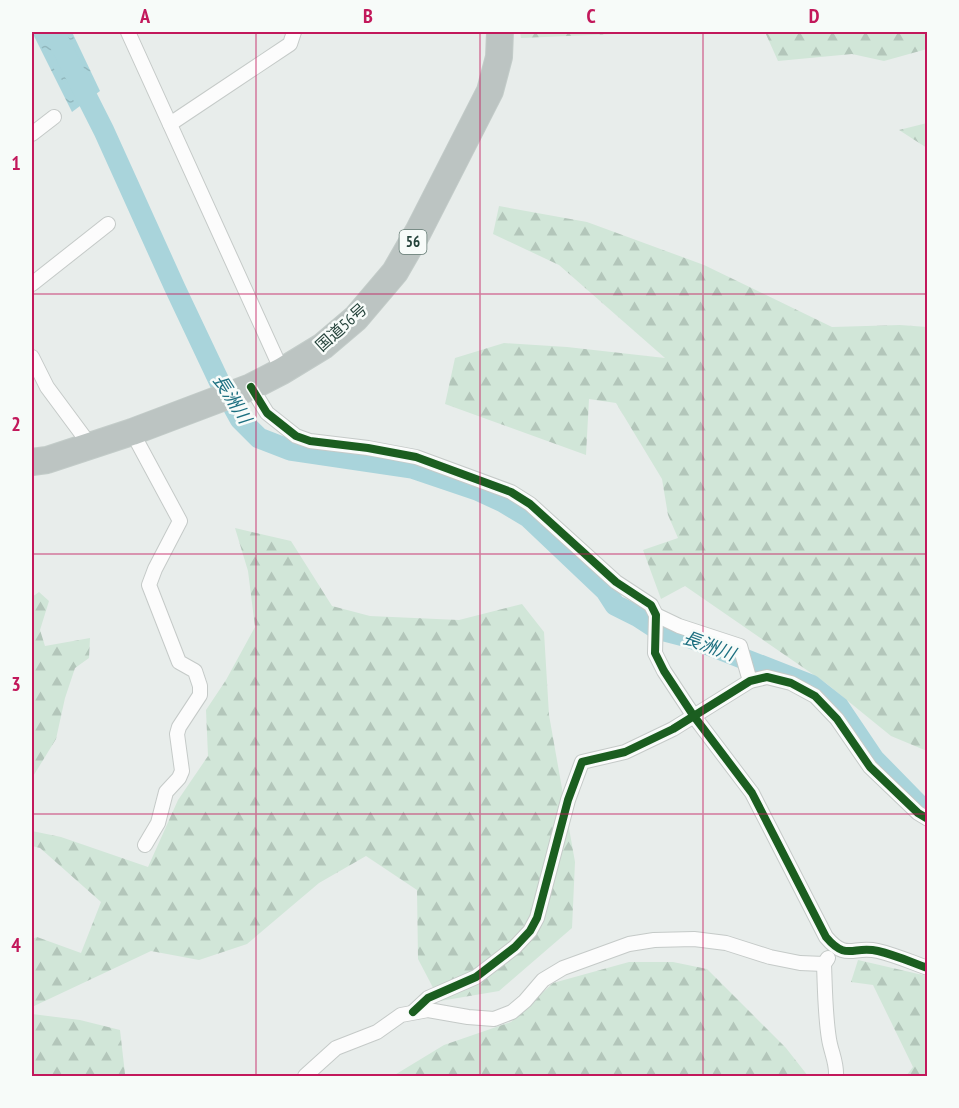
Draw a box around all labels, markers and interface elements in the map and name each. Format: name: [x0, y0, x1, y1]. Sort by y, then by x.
text: A: [139, 3, 151, 29]
text: B: [363, 3, 373, 29]
text: C: [586, 3, 596, 29]
text: D: [809, 3, 820, 29]
text: 1: [11, 150, 21, 176]
road number: 56: [400, 230, 426, 254]
street label: 国道56号: [311, 299, 371, 355]
water label: 長洲川: [208, 370, 258, 429]
text: 2: [11, 411, 21, 437]
water label: 長洲川: [680, 625, 740, 666]
text: 3: [11, 671, 21, 697]
text: 4: [11, 932, 21, 958]

